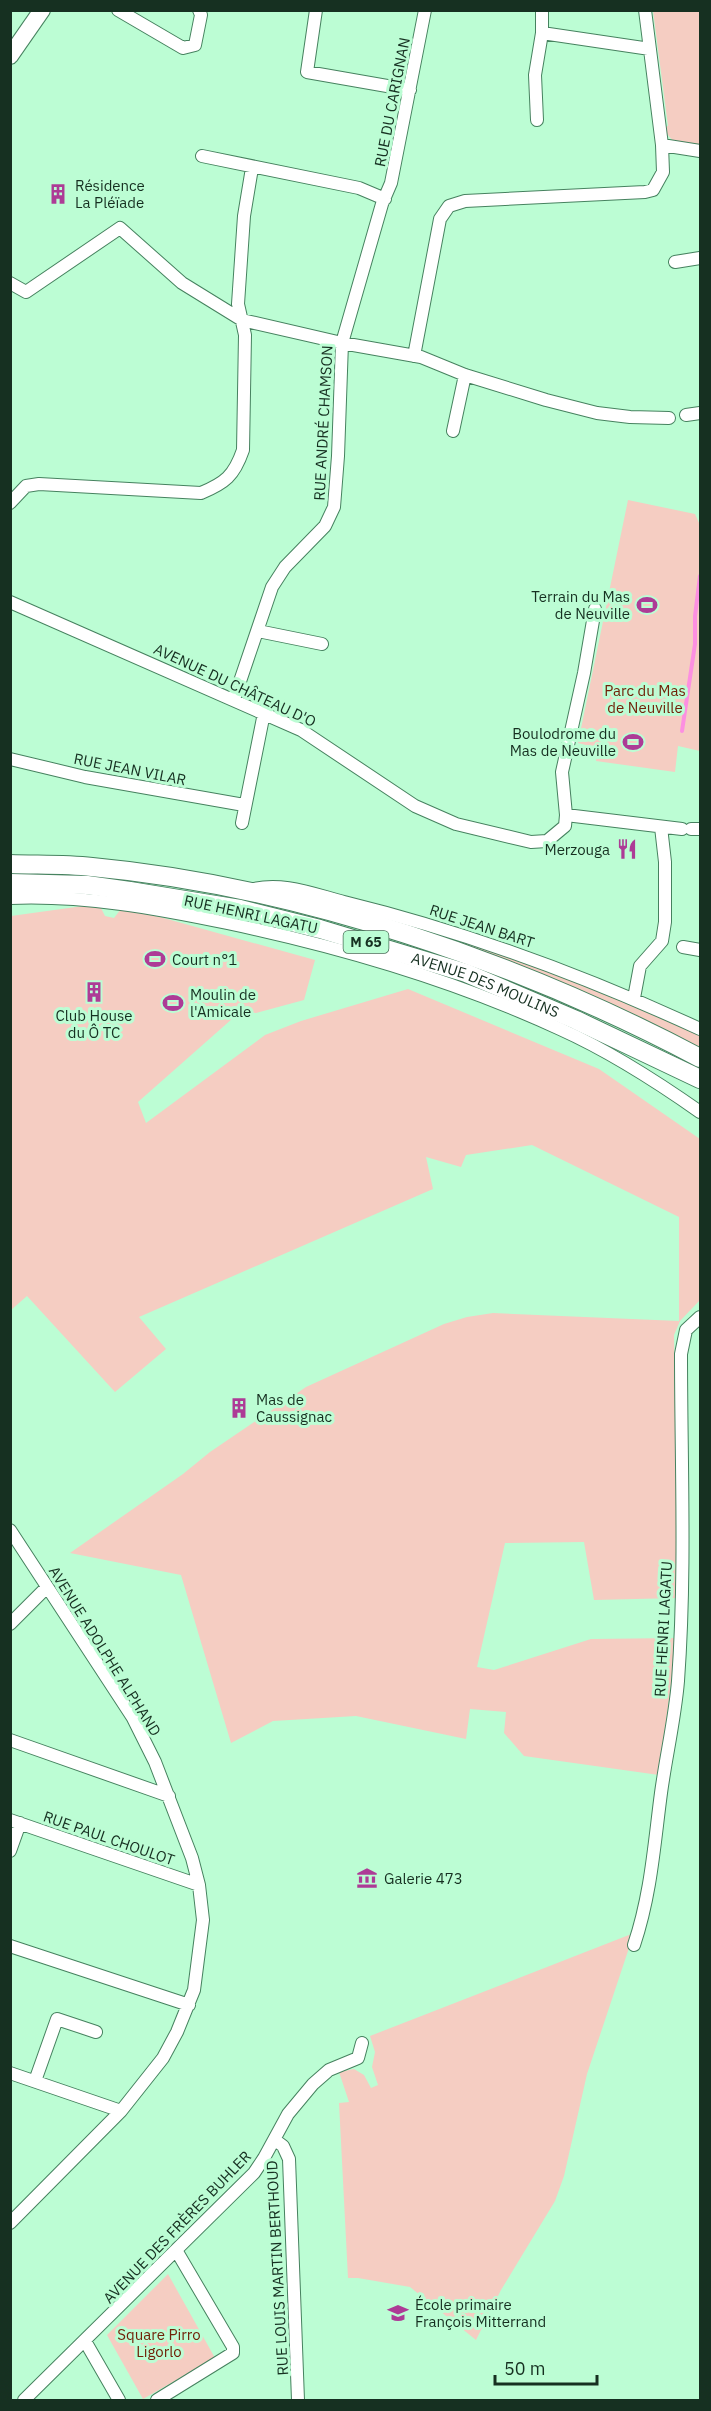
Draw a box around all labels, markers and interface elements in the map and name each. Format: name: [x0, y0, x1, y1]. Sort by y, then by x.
street label: RUE DU CARIGNAN: [370, 36, 414, 168]
place label: Résidence La Pléïade: [75, 176, 145, 212]
building icon: Résidence La Pléïade: [46, 182, 70, 206]
street label: RUE ANDRÉ CHAMSON: [309, 345, 337, 501]
place label: Terrain du Mas de Neuville: [531, 587, 630, 623]
sports icon: Terrain du Mas de Neuville: [635, 593, 659, 617]
street label: AVENUE DU CHÂTEAU D'O: [151, 639, 319, 731]
park label: Parc du Mas de Neuville: [604, 681, 686, 717]
place label: Boulodrome du Mas de Neuville: [510, 724, 616, 760]
sports icon: Boulodrome du Mas de Neuville: [621, 730, 645, 754]
street label: RUE JEAN VILAR: [72, 749, 188, 789]
restaurant icon: Merzouga: [615, 837, 639, 861]
place label: Merzouga: [544, 840, 610, 859]
street label: RUE HENRI LAGATU: [183, 891, 319, 937]
street label: RUE JEAN BART: [427, 900, 537, 952]
road number: M 65: [344, 931, 388, 953]
sports icon: Court n°1: [143, 947, 167, 971]
street label: AVENUE DES MOULINS: [409, 948, 562, 1021]
place label: Court n°1: [172, 950, 237, 969]
building icon: Club House du Ô TC: [82, 980, 106, 1004]
place label: Moulin de l'Amicale: [190, 985, 256, 1021]
sports icon: Moulin de l'Amicale: [161, 991, 185, 1015]
place label: Club House du Ô TC: [55, 1006, 133, 1042]
place label: Mas de Caussignac: [256, 1390, 333, 1426]
building icon: Mas de Caussignac: [227, 1396, 251, 1420]
street label: RUE HENRI LAGATU: [650, 1561, 676, 1697]
street label: AVENUE ADOLPHE ALPHAND: [45, 1562, 165, 1740]
street label: RUE PAUL CHOULOT: [41, 1807, 178, 1870]
museum icon: Galerie 473: [355, 1866, 379, 1890]
place label: Galerie 473: [384, 1869, 463, 1888]
street label: AVENUE DES FRÈRES BUHLER: [99, 2147, 255, 2307]
street label: RUE LOUIS MARTIN BERTHOUD: [262, 2160, 292, 2376]
place label: École primaire François Mitterrand: [415, 2295, 546, 2331]
school or university icon: École primaire François Mitterrand: [386, 2301, 410, 2325]
park label: Square Pirro Ligorlo: [117, 2325, 201, 2361]
scale bar: [495, 2348, 597, 2386]
text: 50 m: [504, 2357, 546, 2380]

